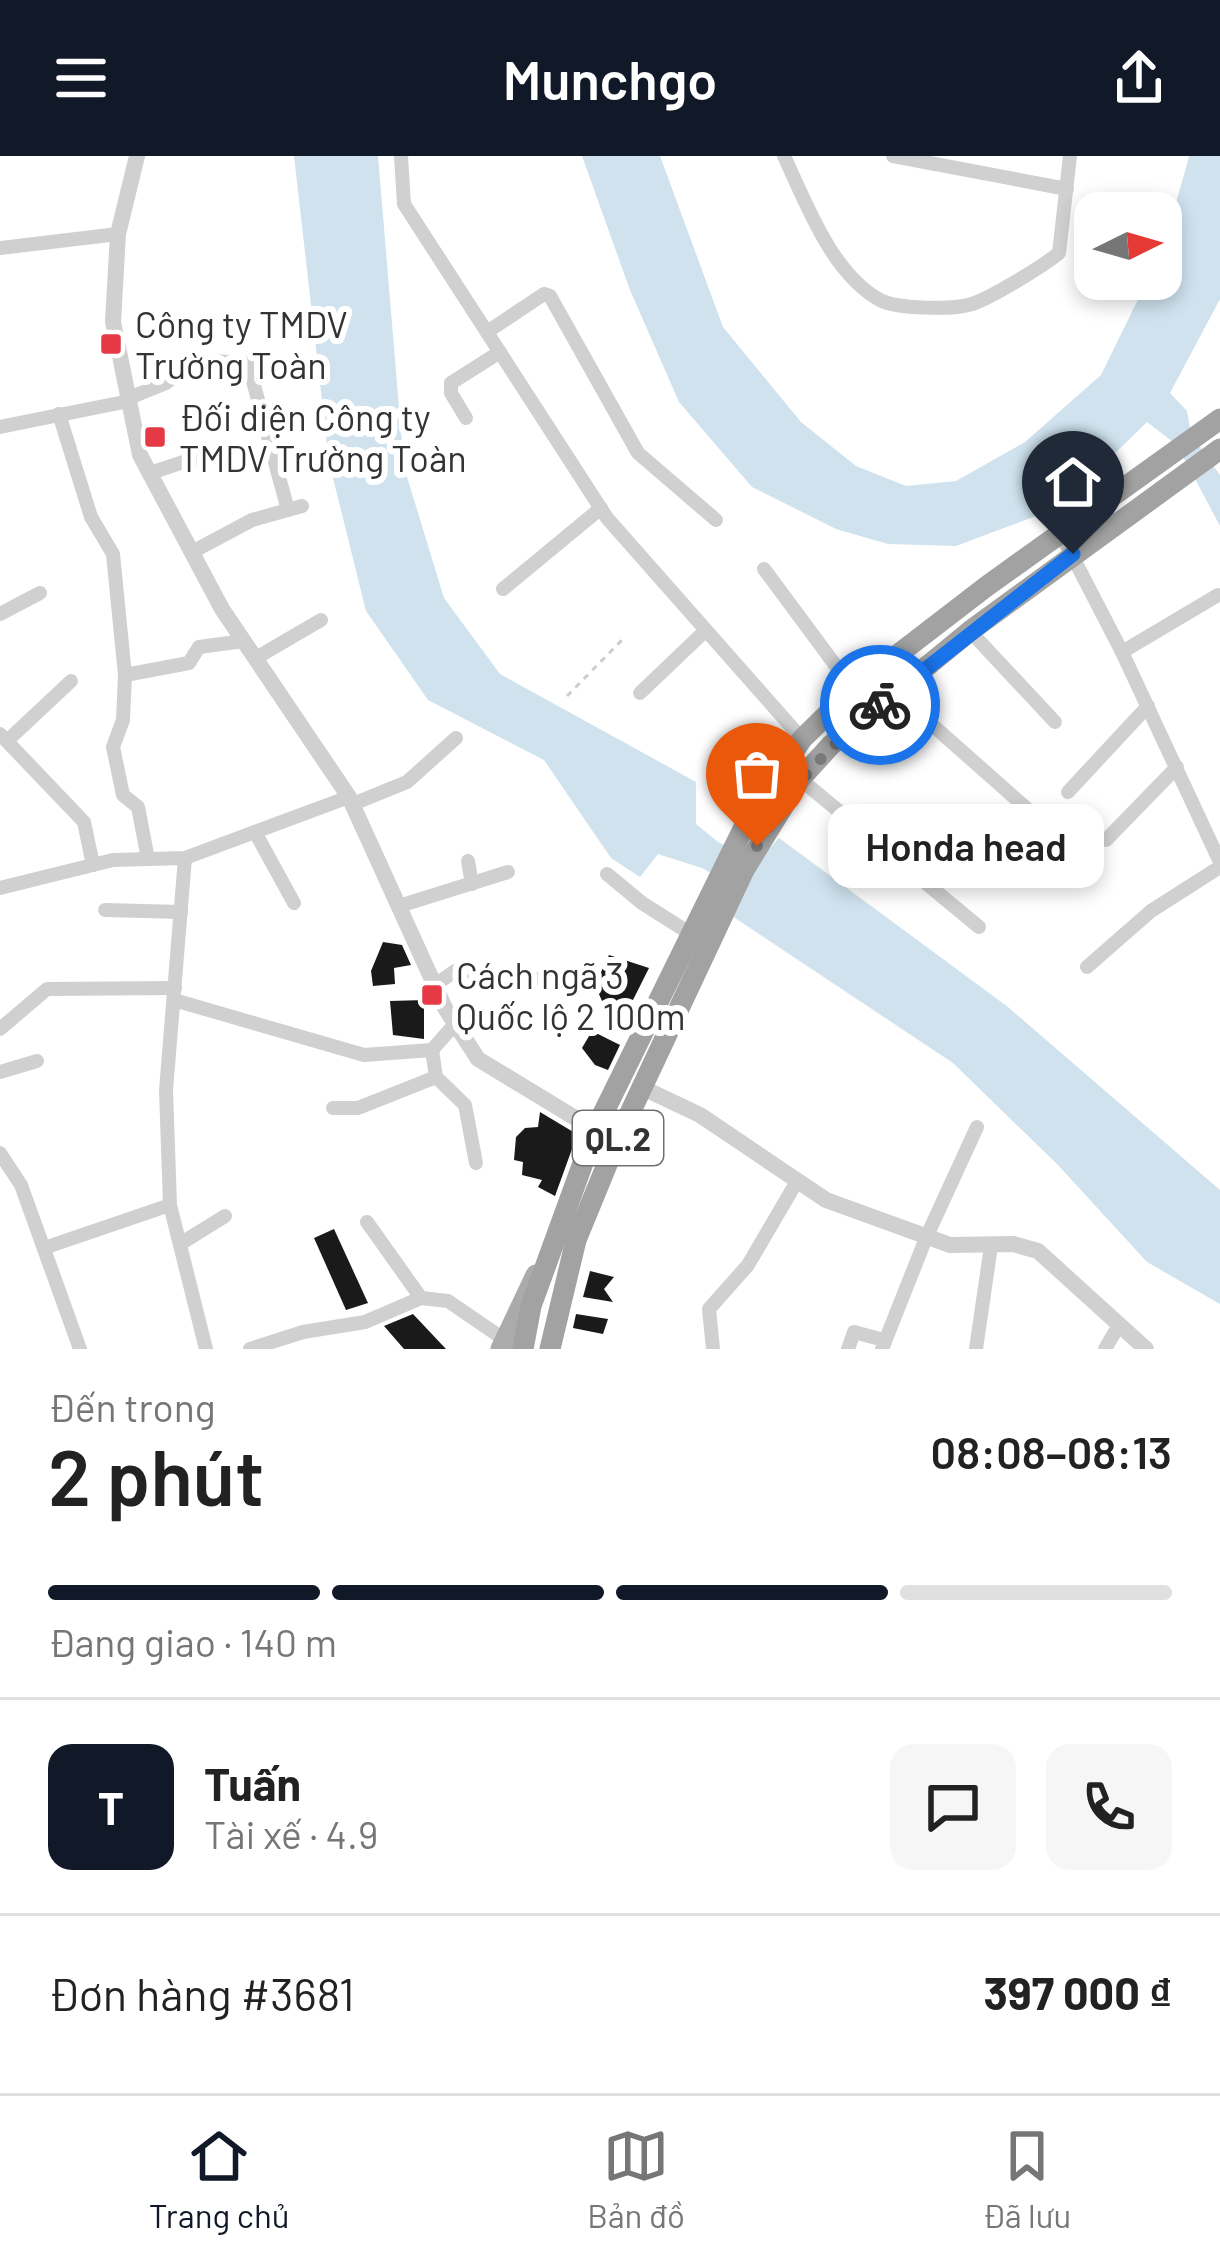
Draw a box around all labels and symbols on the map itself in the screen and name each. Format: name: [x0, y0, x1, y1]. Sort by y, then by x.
north arrow: [1074, 192, 1182, 300]
place label: Công ty TMDV Trường Toàn: [135, 302, 348, 386]
marker: Công ty TMDV Trường Toàn: [98, 331, 124, 357]
place label: Đối diện Công ty TMDV Trường Toàn: [179, 395, 467, 479]
marker: Đối diện Công ty TMDV Trường Toàn: [142, 424, 168, 450]
pin: [1022, 431, 1124, 554]
courier: [820, 645, 940, 765]
pin: [706, 723, 808, 846]
callout: Honda head: [829, 804, 1105, 888]
place label: Cách ngã 3 Quốc lộ 2 100m: [456, 953, 686, 1037]
marker: Cách ngã 3 Quốc lộ 2 100m: [419, 982, 445, 1008]
road number: QL.2: [573, 1111, 663, 1165]

